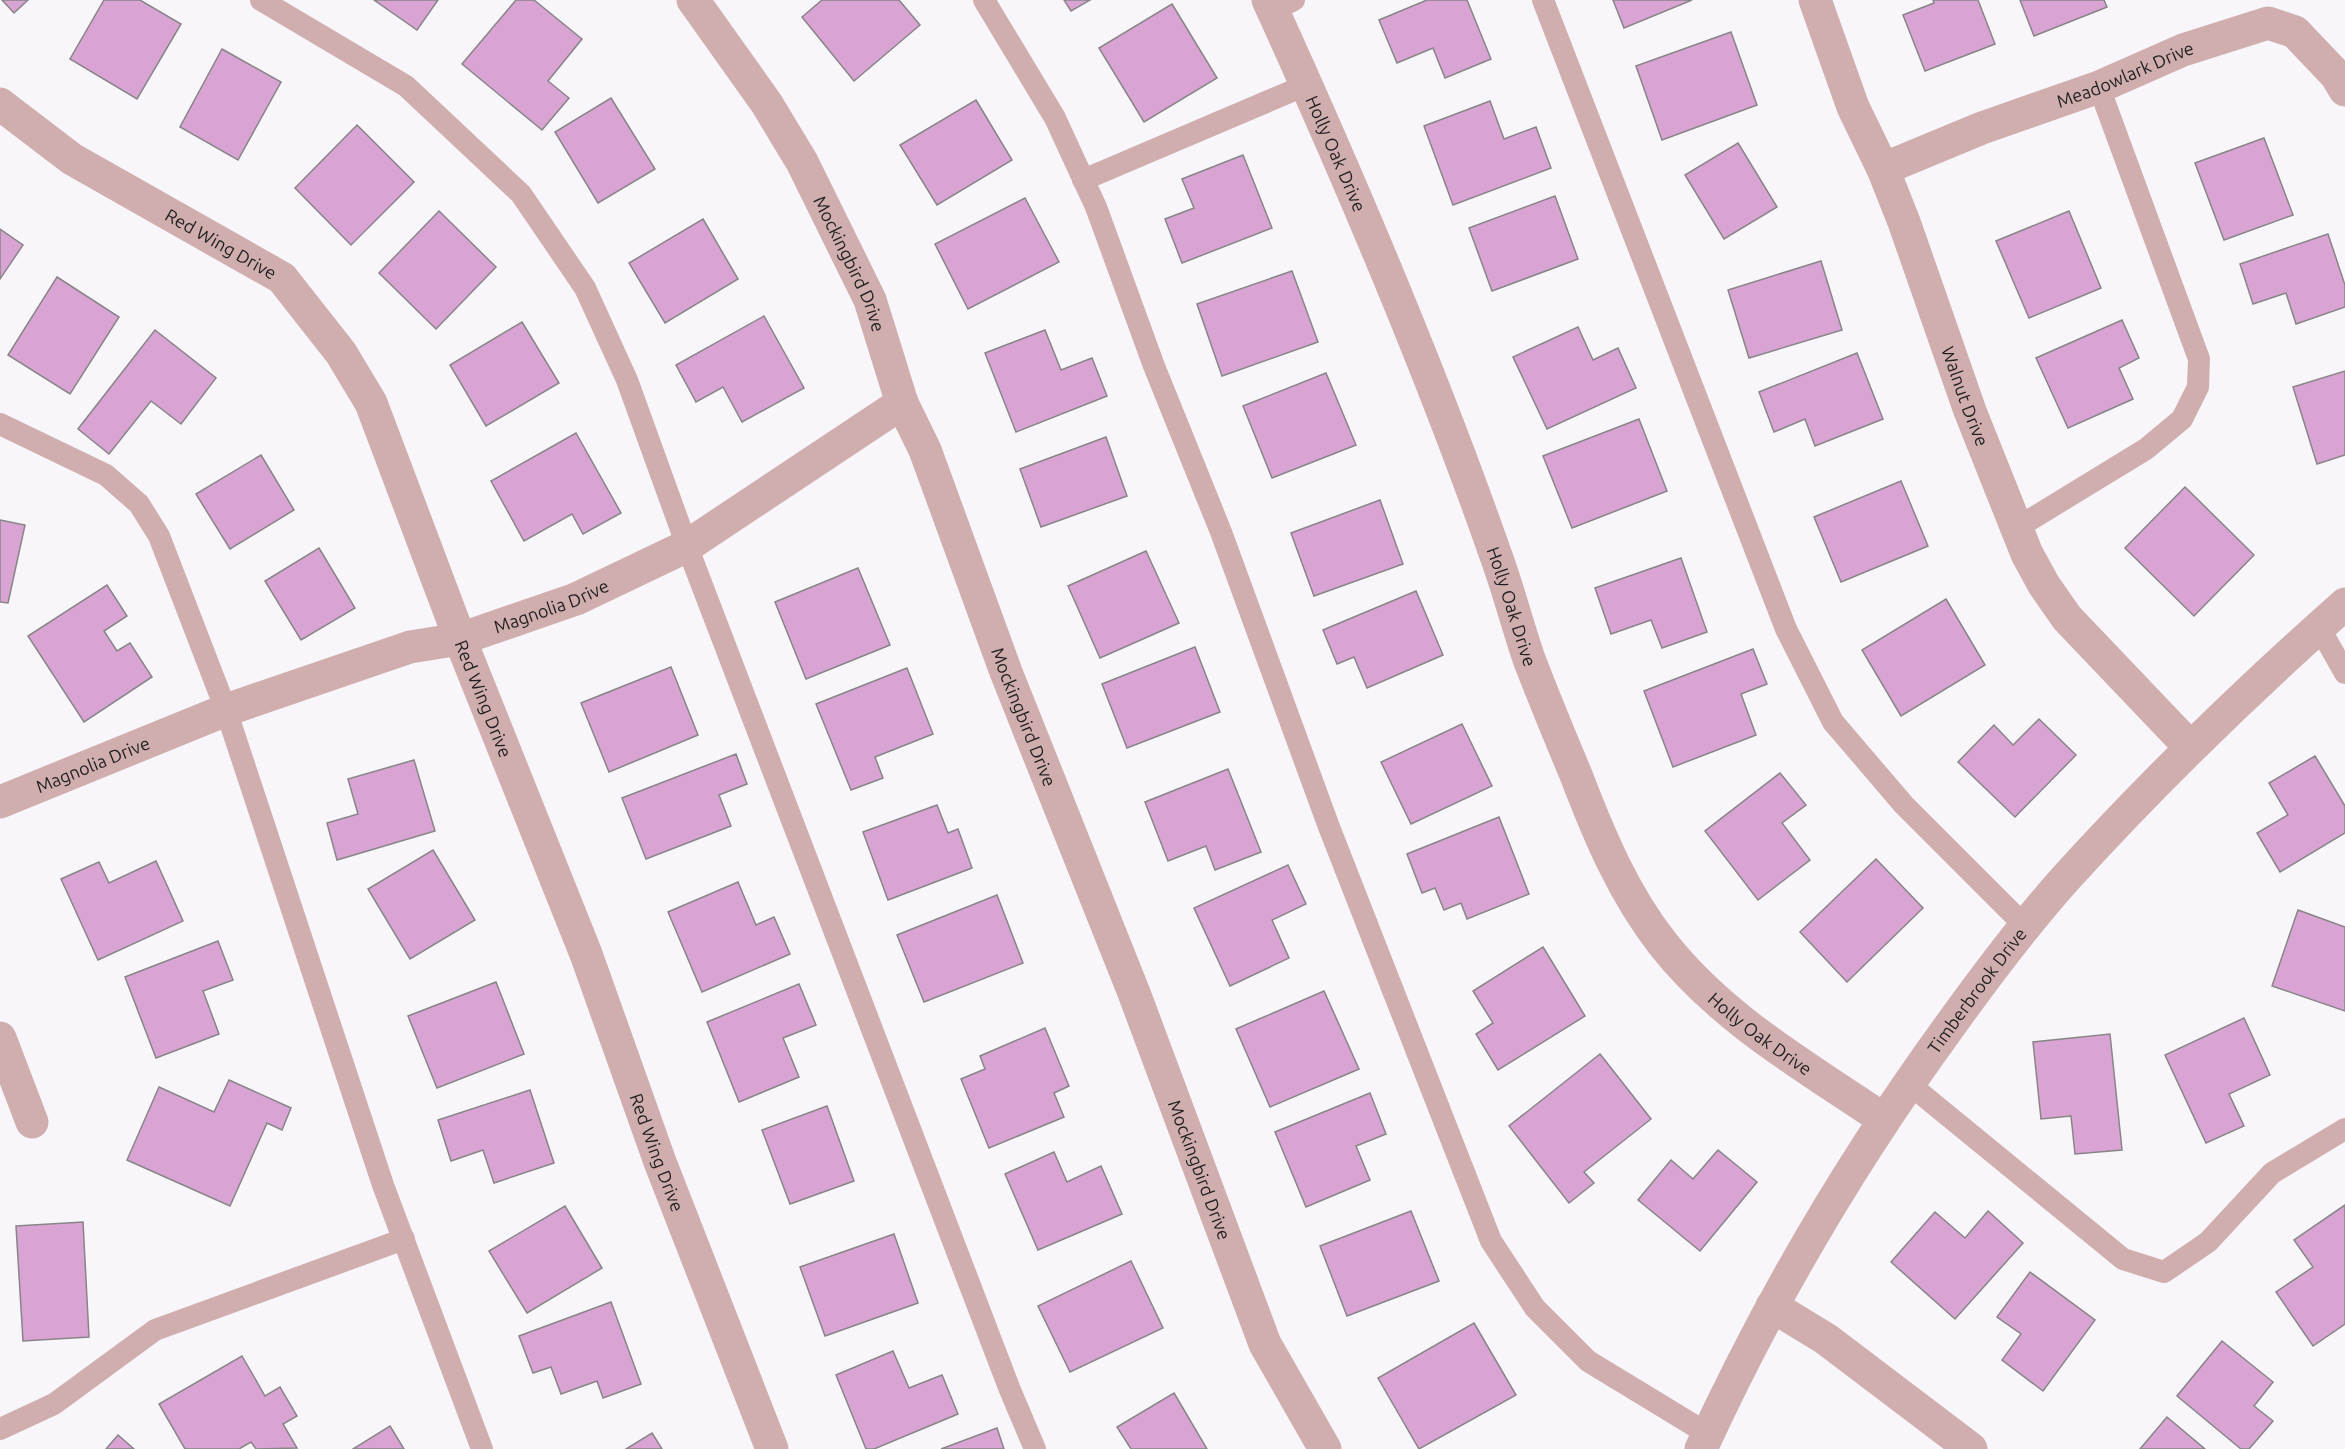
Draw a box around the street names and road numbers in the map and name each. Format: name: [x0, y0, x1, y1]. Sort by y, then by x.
street label: Meadowlark Drive: [2054, 37, 2196, 111]
street label: Holly Oak Drive: [1302, 92, 1370, 214]
street label: Mockingbird Drive: [810, 192, 889, 334]
street label: Red Wing Drive: [162, 204, 280, 283]
street label: Walnut Drive: [1938, 344, 1993, 449]
street label: Holly Oak Drive: [1483, 544, 1541, 669]
street label: Magnolia Drive: [491, 575, 612, 637]
street label: Red Wing Drive: [451, 637, 516, 760]
street label: Mockingbird Drive: [988, 645, 1061, 789]
street label: Magnolia Drive: [33, 732, 152, 796]
street label: Timberbrook Drive: [1923, 924, 2030, 1057]
street label: Holly Oak Drive: [1705, 988, 1816, 1079]
street label: Red Wing Drive: [626, 1091, 688, 1214]
street label: Mockingbird Drive: [1165, 1097, 1235, 1242]

